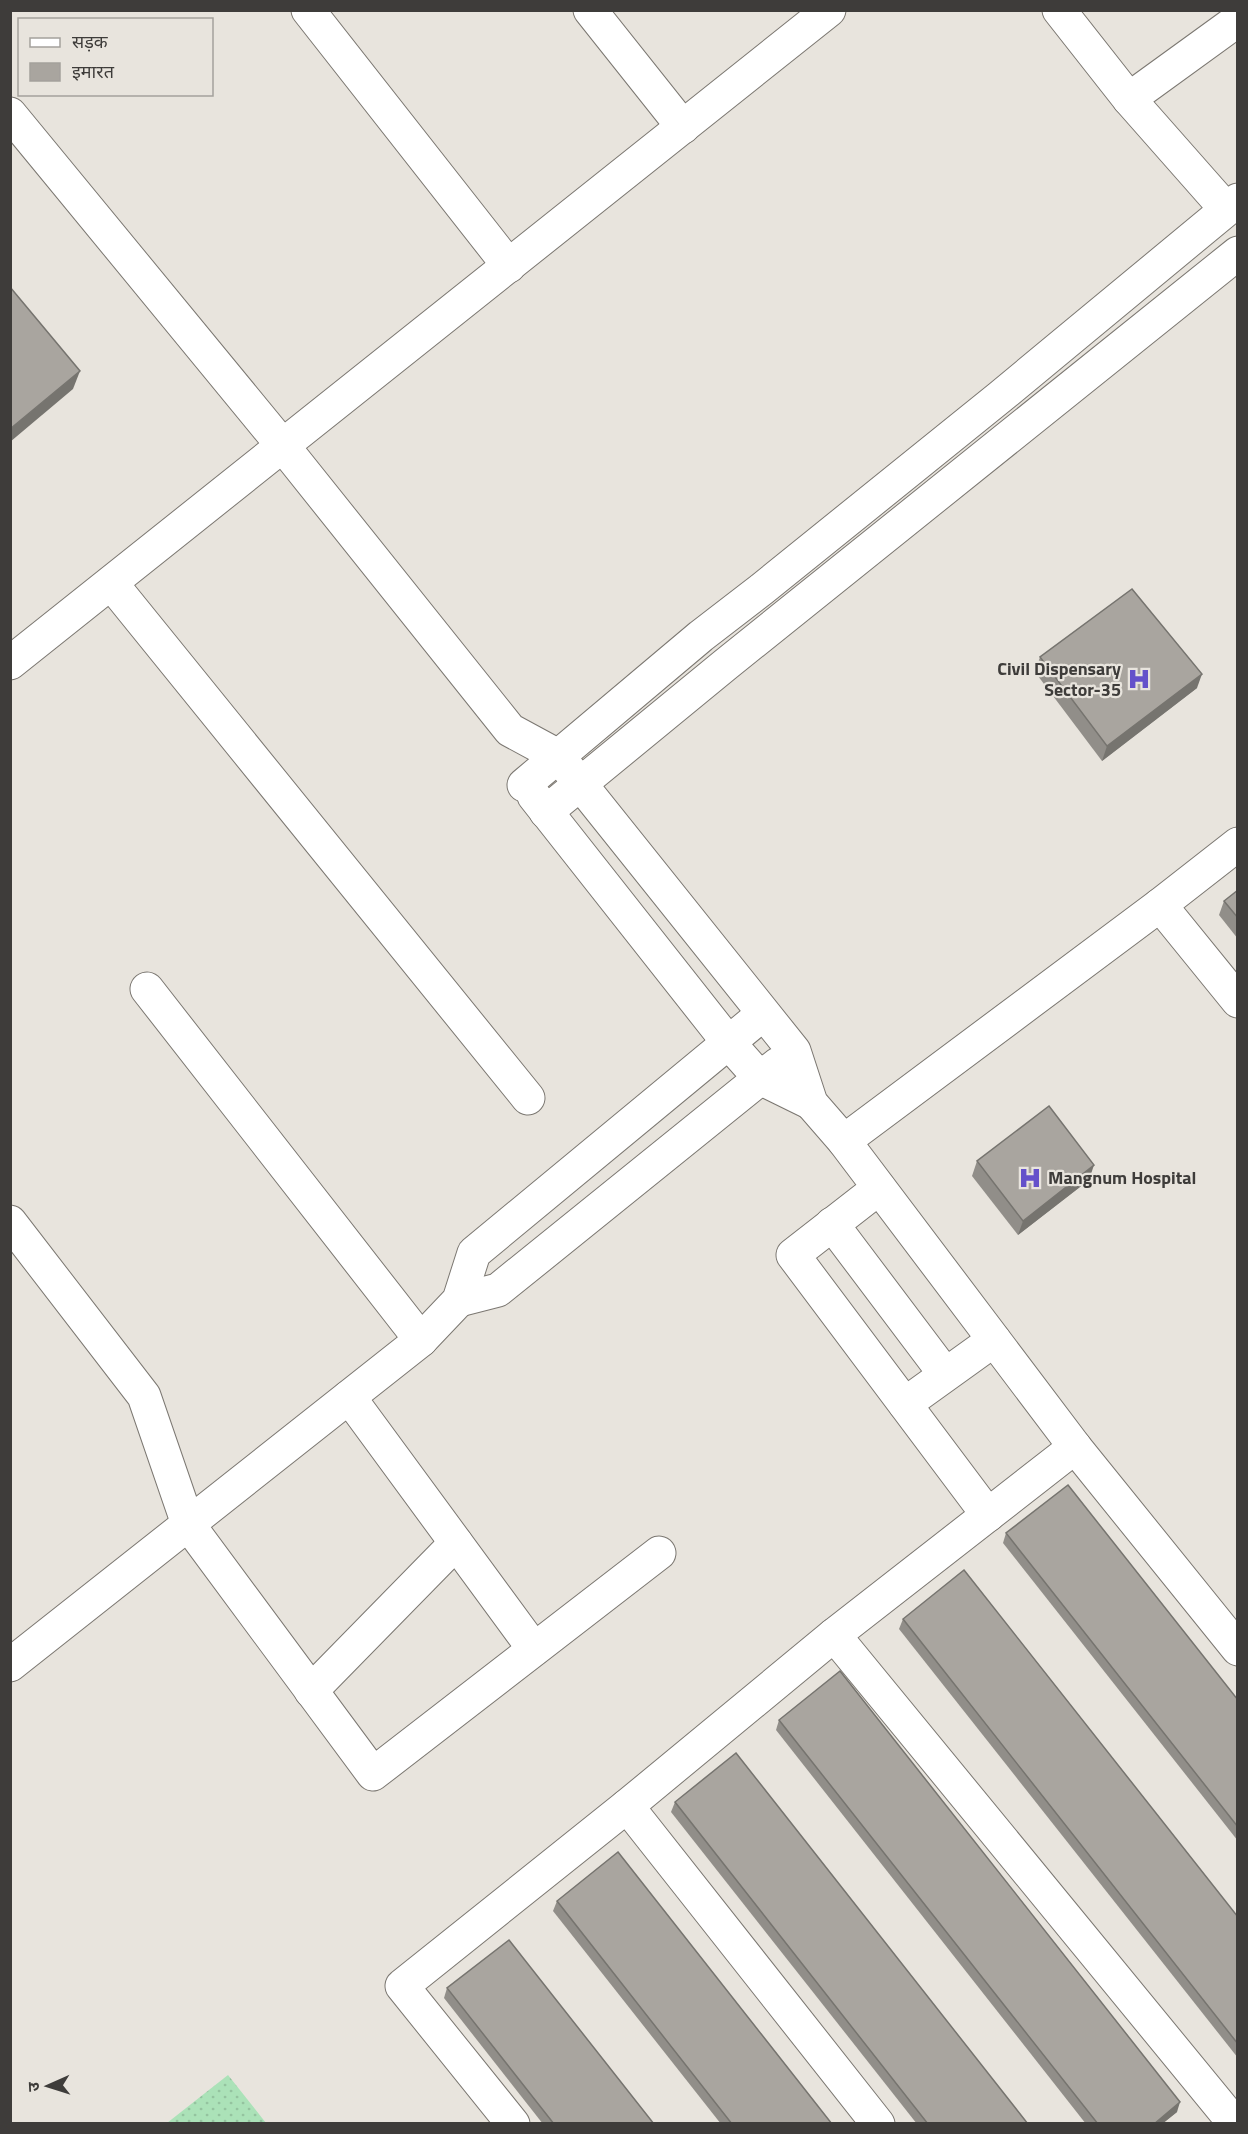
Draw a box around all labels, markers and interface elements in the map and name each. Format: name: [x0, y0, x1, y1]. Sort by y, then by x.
legend: [18, 18, 213, 96]
text: सड़क: [72, 28, 109, 55]
text: इमारत: [72, 58, 115, 85]
place label: Civil Dispensary Sector-35: [997, 655, 1121, 703]
hospital icon: Civil Dispensary Sector-35: [1126, 666, 1152, 692]
place label: Mangnum Hospital: [1048, 1164, 1196, 1191]
hospital icon: Mangnum Hospital: [1017, 1165, 1043, 1191]
north arrow: [18, 2056, 78, 2116]
text: उ: [21, 2081, 45, 2092]

